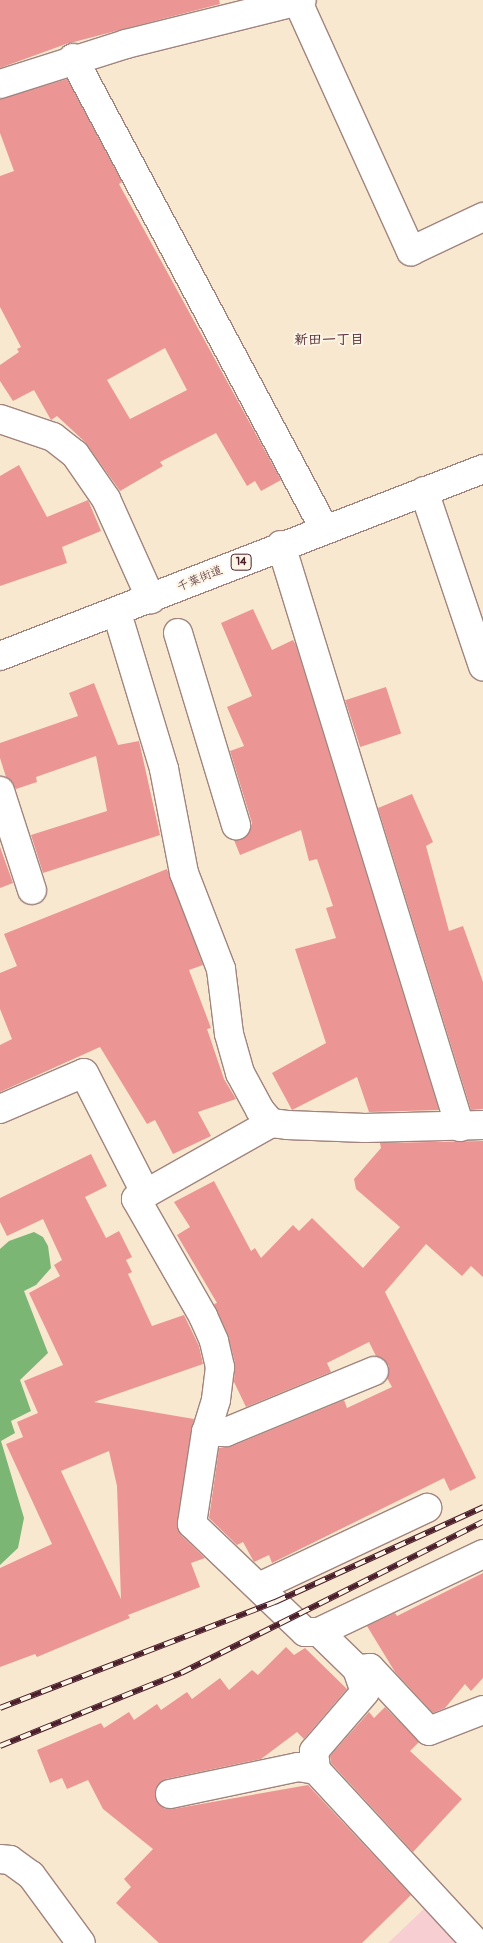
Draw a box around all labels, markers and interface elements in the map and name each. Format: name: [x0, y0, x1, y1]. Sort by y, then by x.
district label: 新田一丁目: [294, 332, 364, 348]
road number: 14: [230, 554, 252, 570]
street label: 千葉街道: [175, 563, 225, 595]

